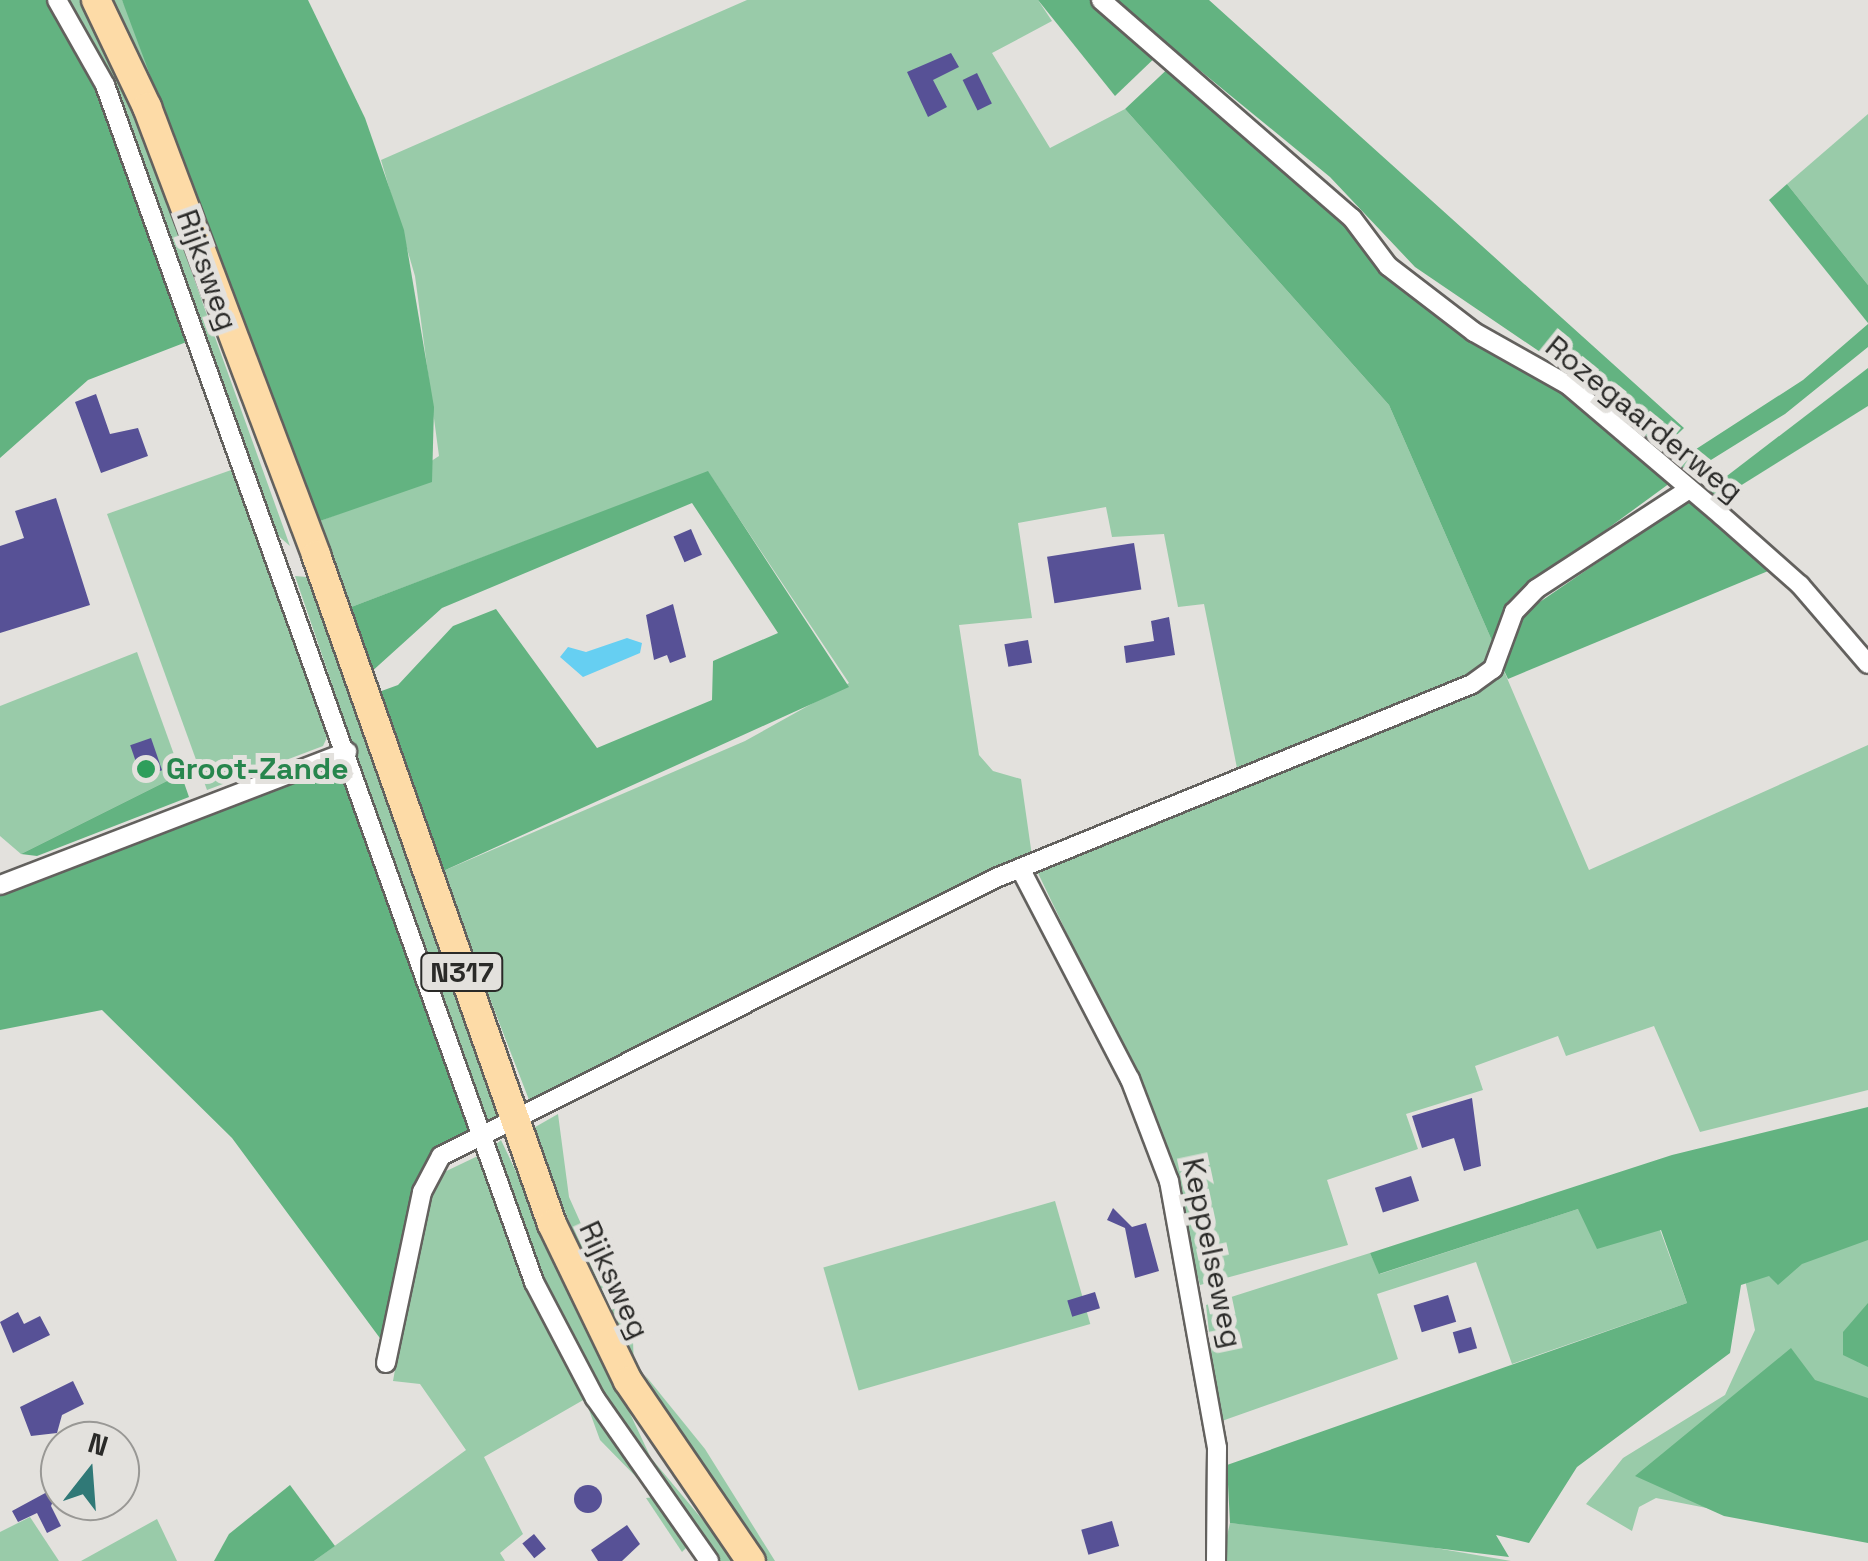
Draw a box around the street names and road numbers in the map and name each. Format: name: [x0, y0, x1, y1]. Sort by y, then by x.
street label: Rijksweg: [169, 205, 245, 335]
street label: Rozegaarderweg: [1538, 328, 1750, 510]
road number: N317: [420, 949, 504, 995]
street label: Keppelseweg: [1174, 1155, 1250, 1351]
street label: Rijksweg: [571, 1215, 657, 1345]

